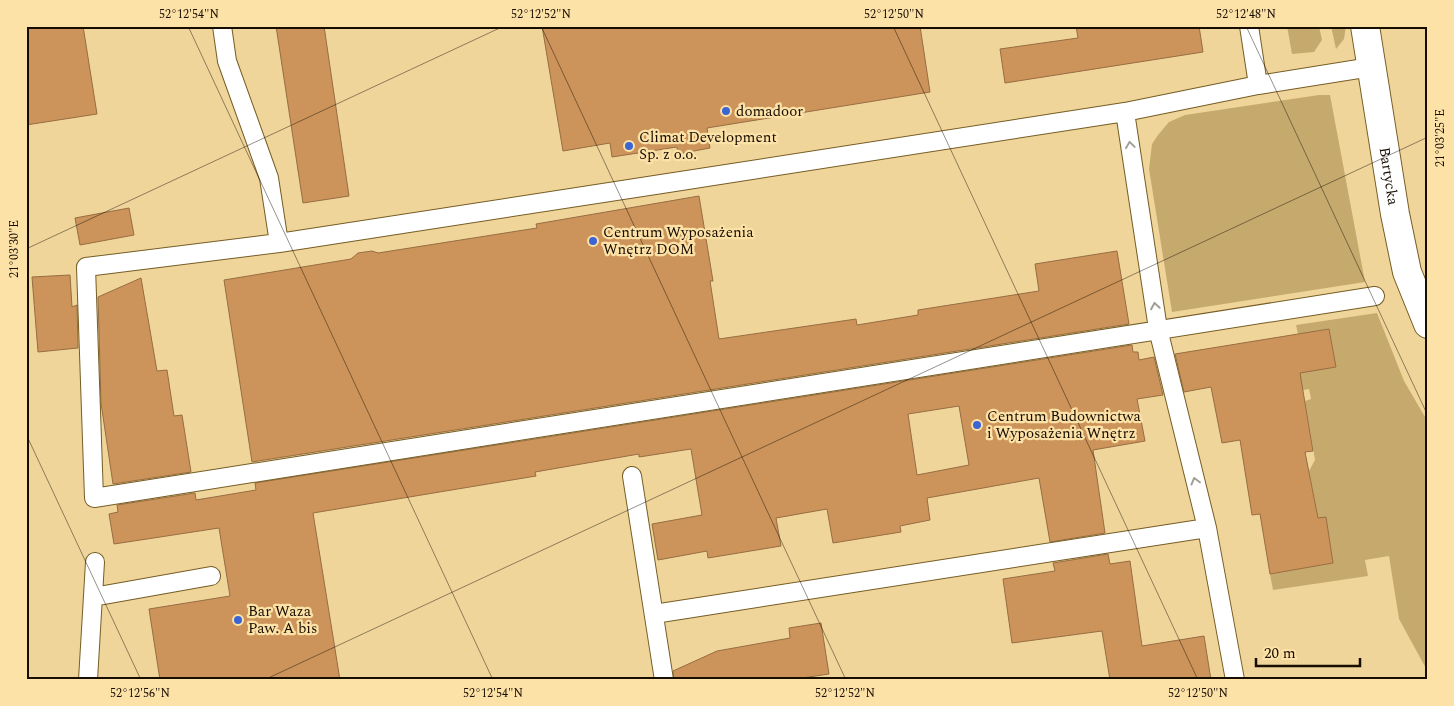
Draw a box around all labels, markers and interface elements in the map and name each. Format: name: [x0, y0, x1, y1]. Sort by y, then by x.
text: 52°12'54"N: [159, 5, 219, 24]
text: 52°12'52"N: [511, 5, 571, 24]
text: 52°12'50"N: [864, 5, 924, 24]
text: 52°12'48"N: [1216, 5, 1276, 24]
place label: domadoor: [736, 100, 803, 123]
marker: domadoor: [720, 105, 732, 117]
text: 21°03'25"E: [1431, 109, 1450, 167]
place label: Climat Development Sp. z o.o.: [639, 126, 777, 166]
marker: Climat Development Sp. z o.o.: [623, 140, 635, 152]
one-way arrow: [1126, 141, 1136, 150]
street label: Bartycka: [1373, 146, 1405, 207]
text: 21°03'30"E: [5, 220, 24, 278]
place label: Centrum Wyposażenia Wnętrz DOM: [603, 221, 754, 261]
marker: Centrum Wyposażenia Wnętrz DOM: [587, 235, 599, 247]
one-way arrow: [1150, 301, 1160, 310]
place label: Centrum Budownictwa i Wyposażenia Wnętrz: [987, 405, 1142, 445]
marker: Centrum Budownictwa i Wyposażenia Wnętrz: [971, 419, 983, 431]
one-way arrow: [1190, 477, 1201, 486]
place label: Bar Waza Paw. A bis: [248, 600, 318, 640]
marker: Bar Waza Paw. A bis: [232, 614, 244, 626]
scale bar: [1256, 636, 1360, 668]
text: 20 m: [1264, 642, 1296, 665]
text: 52°12'56"N: [110, 684, 170, 703]
text: 52°12'54"N: [463, 684, 523, 703]
text: 52°12'52"N: [815, 684, 875, 703]
text: 52°12'50"N: [1168, 684, 1228, 703]

